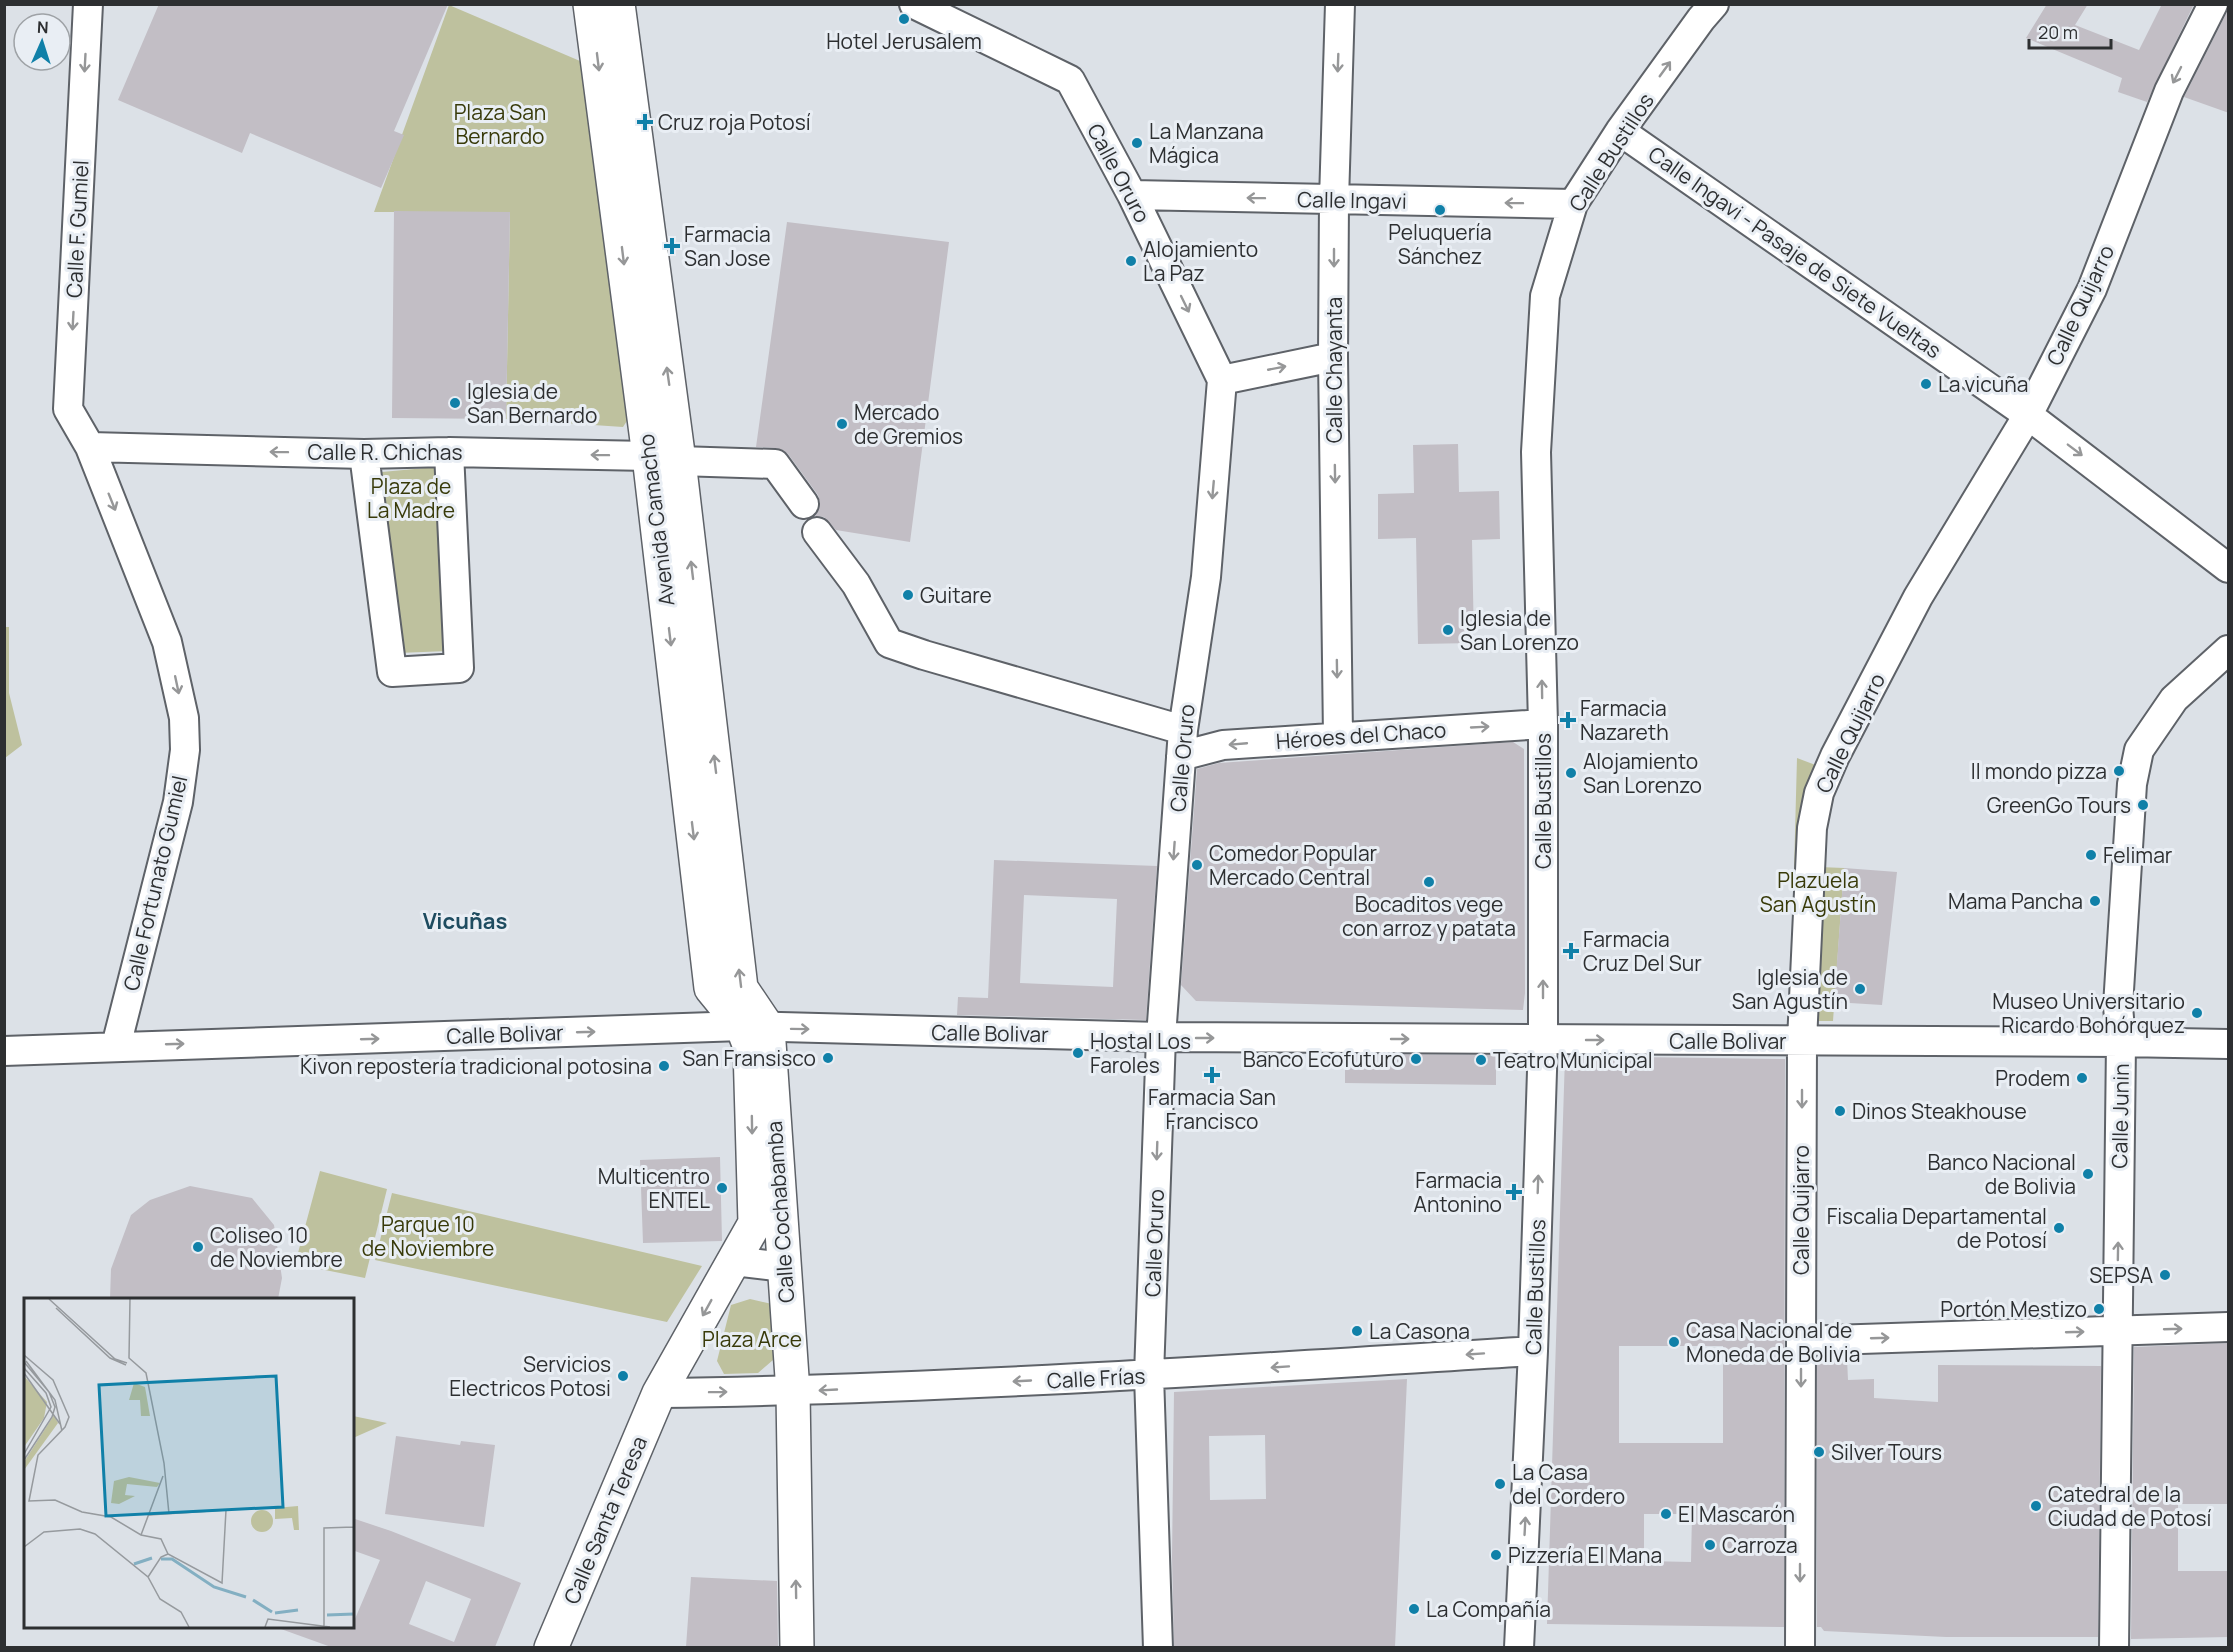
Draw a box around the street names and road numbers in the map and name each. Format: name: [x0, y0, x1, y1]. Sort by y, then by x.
street label: Calle Bustillos: [1562, 87, 1660, 217]
street label: Calle Oruro: [1081, 119, 1157, 227]
street label: Calle Ingavi - Pasaje de Siete Vueltas: [1643, 140, 1947, 364]
street label: Calle F. Gumiel: [59, 159, 95, 299]
street label: Calle Ingavi: [1297, 185, 1407, 215]
street label: Calle Quijarro: [2040, 240, 2120, 370]
street label: Calle Chayanta: [1320, 297, 1348, 443]
street label: Avenida Camacho: [632, 432, 680, 608]
street label: Calle R. Chichas: [308, 438, 462, 466]
street label: Calle Quijarro: [1809, 669, 1891, 797]
street label: Calle Oruro: [1163, 703, 1201, 813]
street label: Héroes del Chaco: [1275, 715, 1447, 755]
street label: Calle Bustillos: [1529, 733, 1557, 869]
street label: Calle Fortunato Gumiel: [117, 773, 193, 993]
street label: Calle Bolivar: [446, 1018, 565, 1050]
street label: Calle Bolivar: [931, 1018, 1049, 1048]
street label: Calle Bolivar: [1669, 1027, 1787, 1055]
street label: Calle Junin: [2105, 1063, 2135, 1169]
street label: Calle Cochabamba: [760, 1120, 800, 1304]
street label: Calle Quijarro: [1787, 1145, 1815, 1275]
street label: Calle Oruro: [1138, 1189, 1170, 1297]
street label: Calle Bustillos: [1519, 1219, 1551, 1355]
street label: Calle Frías: [1046, 1361, 1146, 1395]
street label: Calle Santa Teresa: [557, 1432, 653, 1608]

